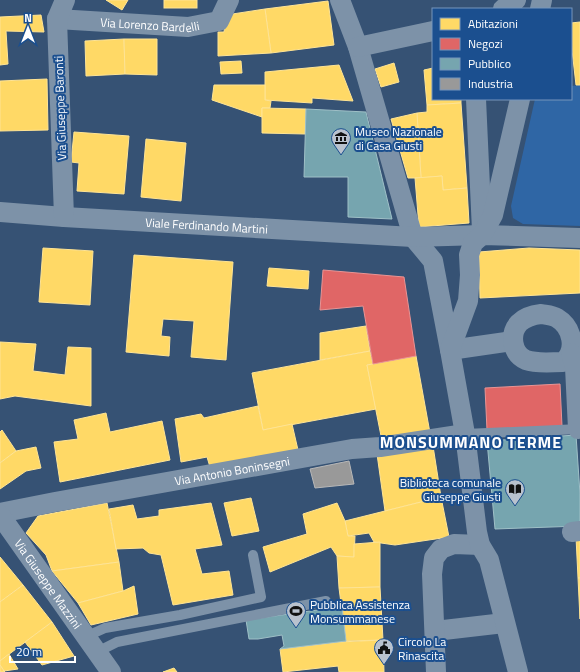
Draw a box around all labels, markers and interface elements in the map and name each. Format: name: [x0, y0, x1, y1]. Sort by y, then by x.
north arrow: [8, 8, 48, 48]
legend: [432, 8, 572, 100]
text: N: [24, 10, 32, 26]
street label: Via Lorenzo Bardelli: [100, 12, 201, 37]
text: Abitazioni: [468, 14, 518, 33]
text: Negozi: [468, 34, 503, 53]
text: Pubblico: [468, 54, 511, 73]
street label: Via Giuseppe Baronti: [49, 55, 71, 161]
text: Industria: [468, 74, 513, 93]
place label: Museo Nazionale di Casa Giusti: [355, 122, 442, 155]
museum icon: Museo Nazionale di Casa Giusti: [330, 127, 352, 155]
street label: Viale Ferdinando Martini: [145, 212, 268, 238]
district label: MONSUMMANO TERME: [380, 430, 562, 454]
street label: Via Antonio Boninsegni: [173, 451, 291, 490]
place label: Biblioteca comunale Giuseppe Giusti: [400, 473, 501, 506]
library icon: Biblioteca comunale Giuseppe Giusti: [504, 478, 526, 506]
street label: Via Giuseppe Mazzini: [10, 535, 87, 633]
place label: Pubblica Assistenza Monsummanese: [310, 595, 410, 628]
sports icon: Pubblica Assistenza Monsummanese: [285, 600, 307, 628]
place label: Circolo La Rinascita: [398, 632, 446, 665]
public building icon: Circolo La Rinascita: [373, 637, 395, 665]
scale bar: [10, 638, 75, 664]
text: 20 m: [16, 642, 42, 661]

